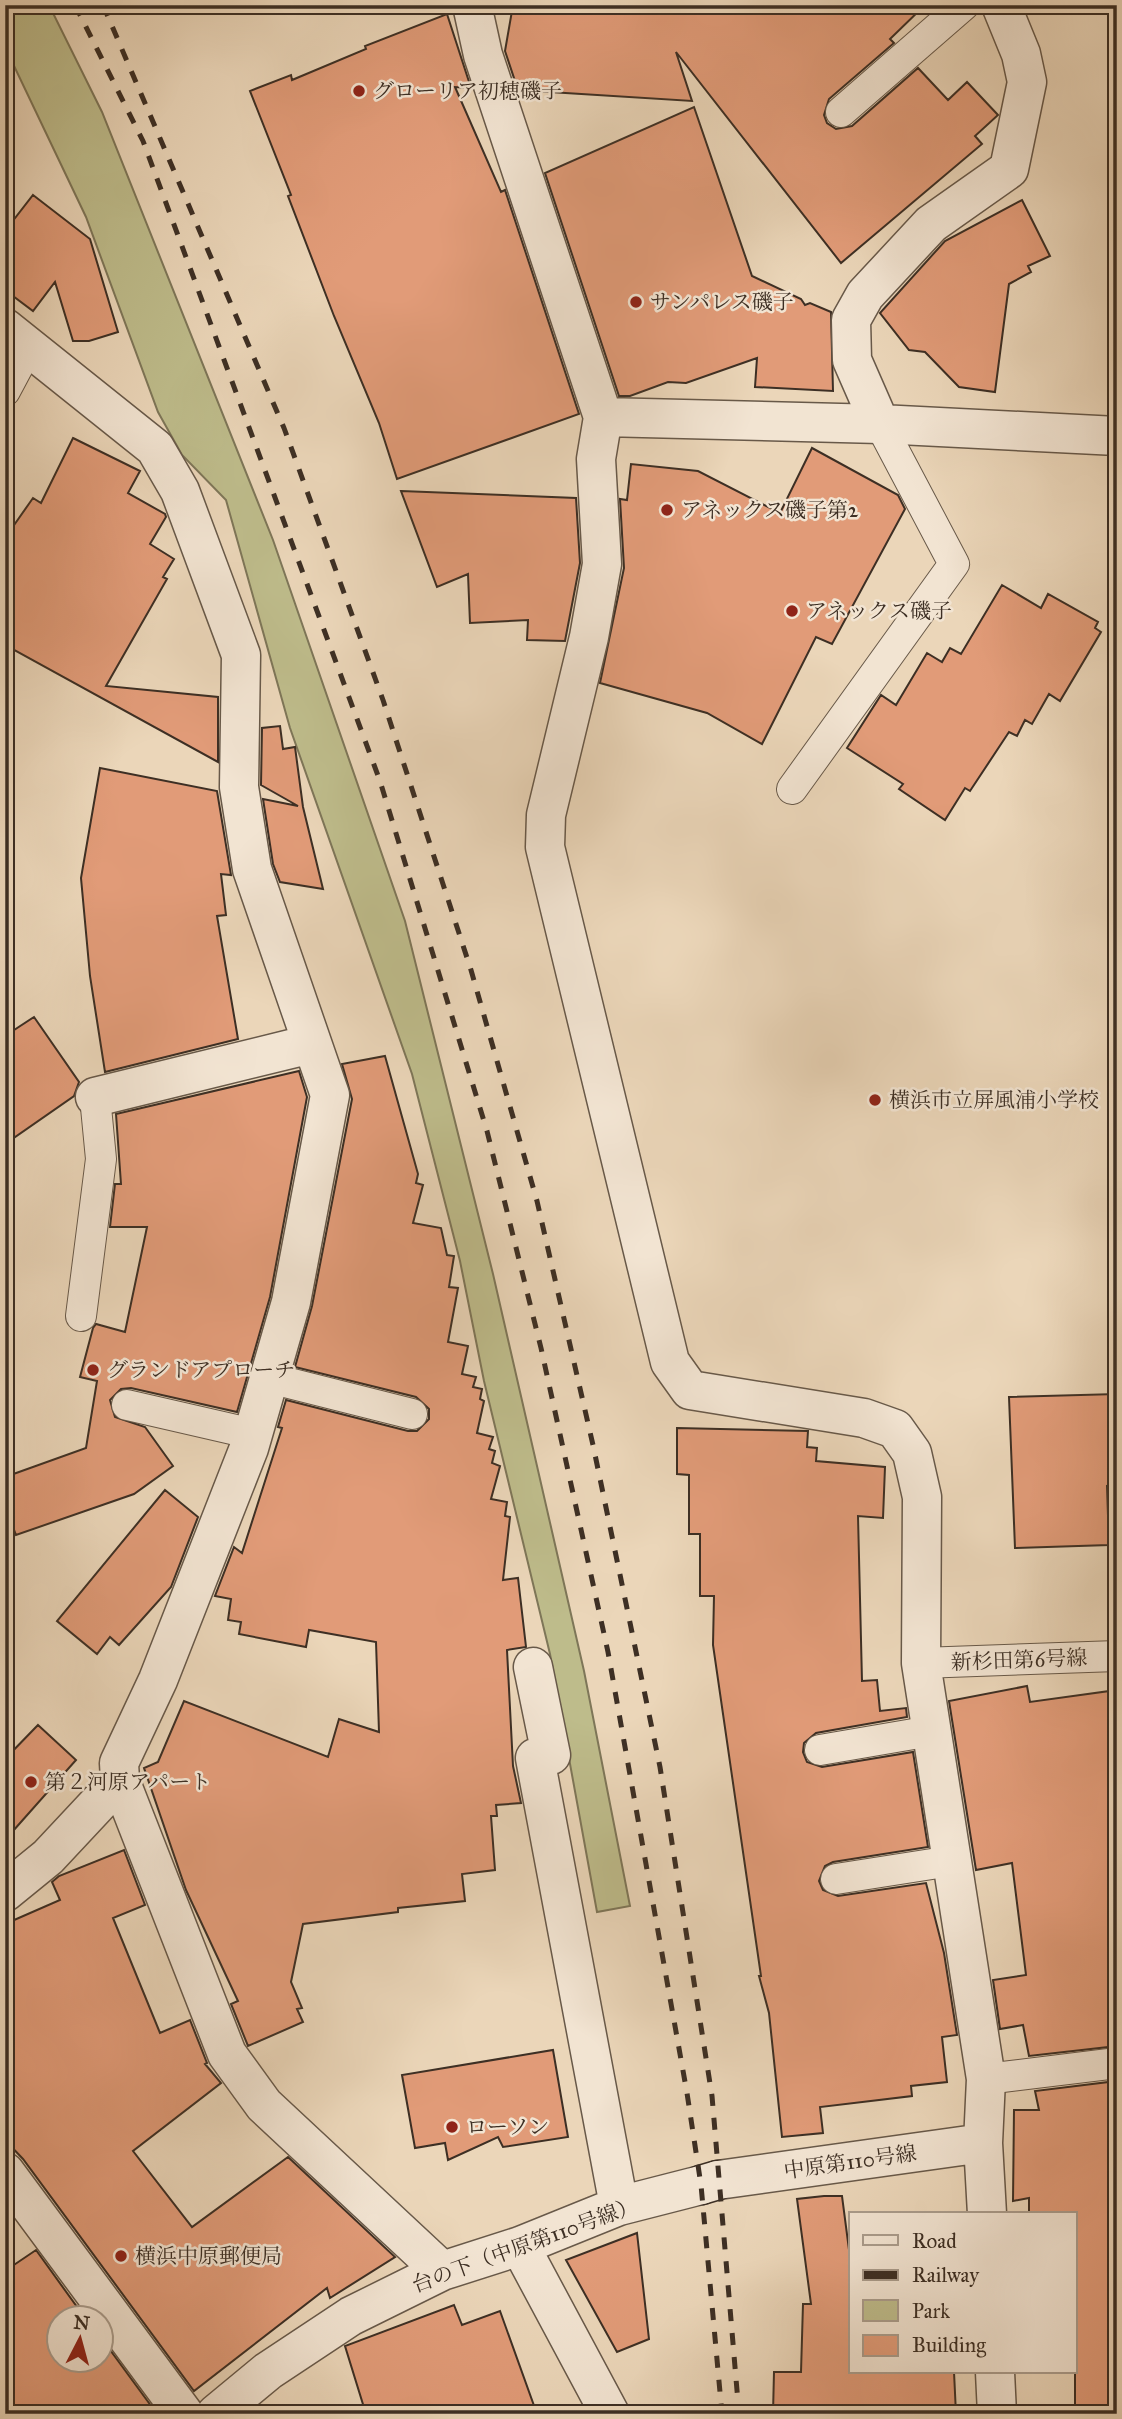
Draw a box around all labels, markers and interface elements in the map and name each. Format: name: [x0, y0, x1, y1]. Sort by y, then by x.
place label: グローリア初穂磯子: [373, 78, 562, 104]
marker: グローリア初穂磯子: [351, 83, 367, 99]
place label: サンパレス磯子: [650, 289, 794, 315]
marker: サンパレス磯子: [628, 294, 644, 310]
place label: アネックス磯子第2: [681, 497, 859, 523]
marker: アネックス磯子第2: [659, 502, 675, 518]
place label: アネックス磯子: [806, 598, 952, 624]
marker: アネックス磯子: [784, 603, 800, 619]
place label: 横浜市立屏風浦小学校: [889, 1087, 1099, 1113]
marker: 横浜市立屏風浦小学校: [867, 1092, 883, 1108]
place label: グランドアプローチ: [107, 1357, 295, 1383]
marker: グランドアプローチ: [85, 1362, 101, 1378]
street label: 新杉田第6号線: [950, 1645, 1088, 1675]
place label: 第２河原アパート: [45, 1769, 211, 1795]
marker: 第２河原アパート: [23, 1774, 39, 1790]
place label: ローソン: [466, 2114, 549, 2140]
marker: ローソン: [444, 2119, 460, 2135]
street label: 中原第110号線: [782, 2140, 918, 2184]
street label: 台の下（中原第110号線）: [408, 2192, 642, 2298]
legend: [849, 2212, 1076, 2374]
text: Road: [912, 2228, 957, 2254]
place label: 横浜中原郵便局: [135, 2243, 282, 2269]
marker: 横浜中原郵便局: [113, 2248, 129, 2264]
text: Railway: [912, 2262, 980, 2288]
text: Park: [912, 2298, 950, 2324]
north arrow: [46, 2304, 116, 2374]
text: N: [73, 2310, 91, 2335]
text: Building: [912, 2332, 986, 2358]

